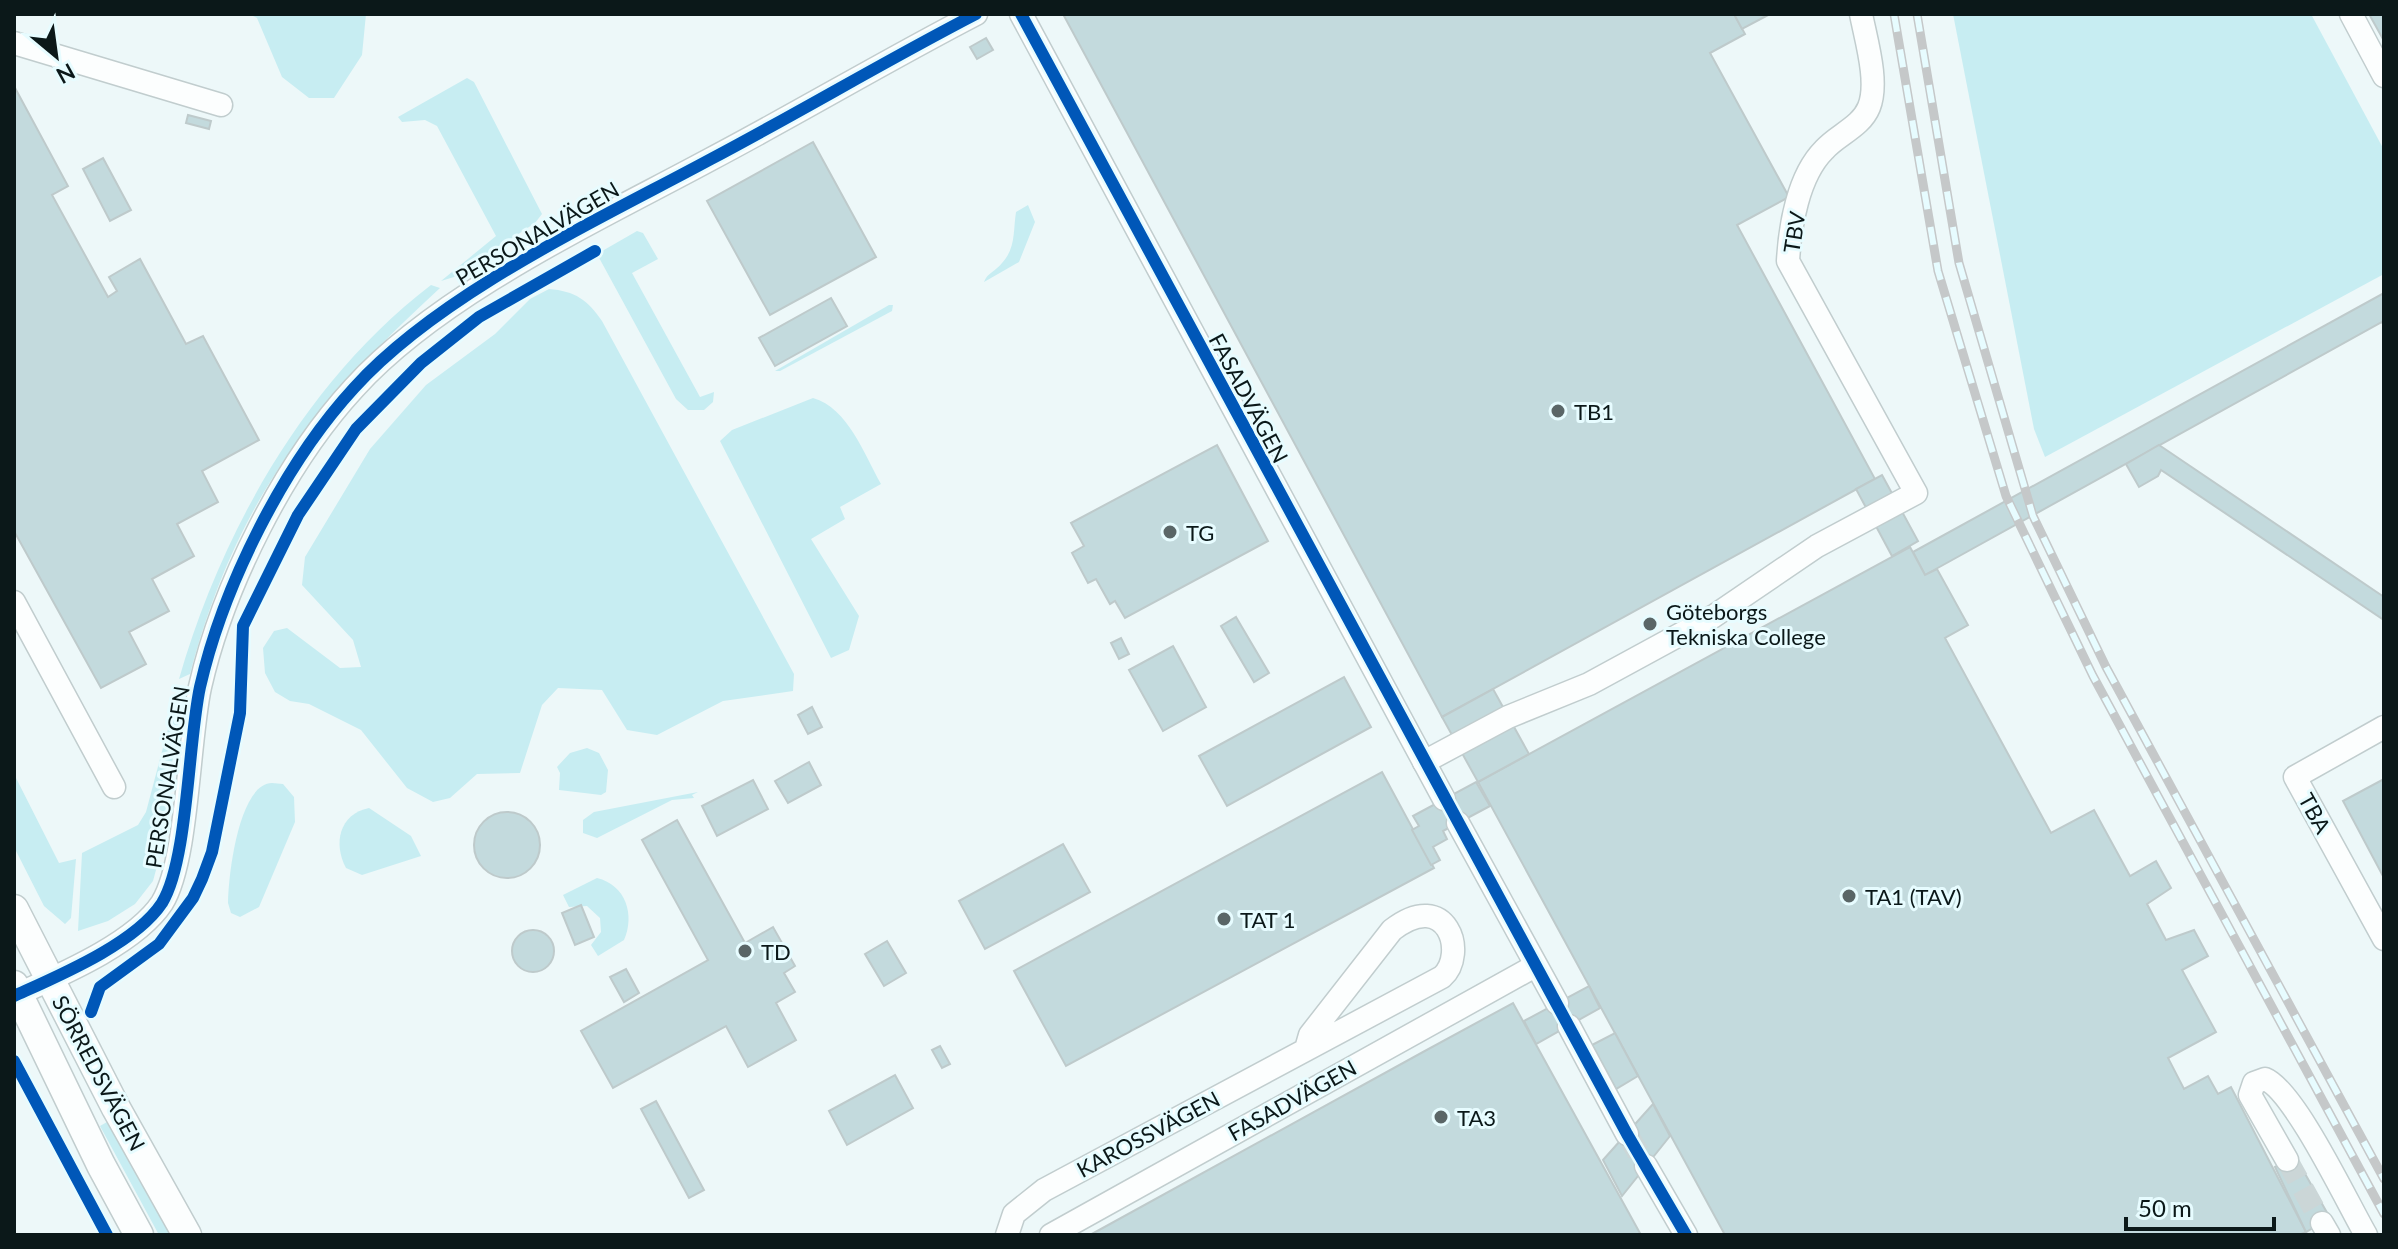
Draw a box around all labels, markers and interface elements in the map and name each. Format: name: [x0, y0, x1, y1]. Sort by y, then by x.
north arrow: [16, 16, 96, 96]
text: N: [52, 58, 80, 90]
street label: PERSONALVÄGEN: [451, 175, 623, 291]
street label: TBV: [1777, 209, 1811, 255]
street label: FASADVÄGEN: [1204, 329, 1294, 467]
place label: TB1: [1574, 398, 1614, 425]
marker: TB1: [1549, 402, 1567, 420]
place label: TG: [1186, 519, 1214, 546]
marker: TG: [1161, 523, 1179, 541]
place label: Göteborgs Tekniska College: [1666, 598, 1826, 650]
marker: Göteborgs Tekniska College: [1641, 615, 1659, 633]
street label: PERSONALVÄGEN: [139, 684, 195, 870]
street label: TBA: [2293, 788, 2337, 838]
place label: TA1 (TAV): [1865, 883, 1962, 910]
marker: TA1 (TAV): [1840, 887, 1858, 905]
place label: TAT 1: [1240, 906, 1296, 933]
marker: TAT 1: [1215, 910, 1233, 928]
place label: TD: [761, 938, 791, 965]
marker: TD: [736, 942, 754, 960]
street label: SÖRREDSVÄGEN: [47, 991, 151, 1155]
street label: FASADVÄGEN: [1223, 1054, 1361, 1146]
street label: KAROSSVÄGEN: [1072, 1085, 1224, 1183]
place label: TA3: [1457, 1104, 1496, 1131]
marker: TA3: [1432, 1108, 1450, 1126]
scale bar: [2126, 1181, 2274, 1231]
text: 50 m: [2138, 1193, 2192, 1222]

